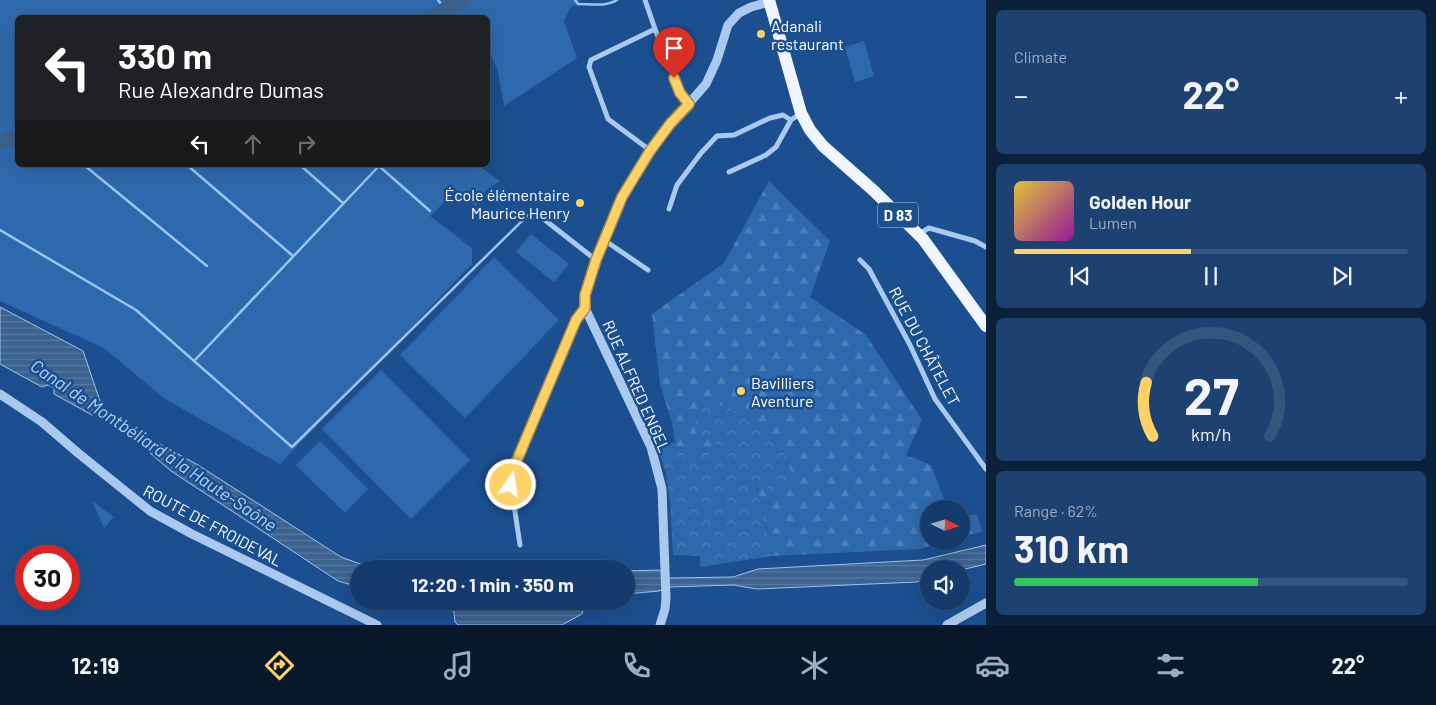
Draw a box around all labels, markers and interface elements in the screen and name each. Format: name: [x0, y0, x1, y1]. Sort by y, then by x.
place label: Adanali restaurant: [771, 16, 844, 53]
pin: [653, 27, 695, 78]
marker: Adanali restaurant: [755, 28, 767, 40]
text: 330 m: [118, 34, 212, 76]
icon: arrive: [660, 34, 688, 62]
icon: left: [35, 35, 100, 100]
text: Climate: [1014, 47, 1067, 66]
text: 22°: [1183, 71, 1239, 117]
text: Rue Alexandre Dumas: [118, 76, 324, 102]
text: −: [1014, 78, 1028, 112]
text: +: [1394, 78, 1408, 112]
icon: left: [186, 130, 214, 158]
icon: ahead: [239, 130, 267, 158]
icon: right: [292, 130, 320, 158]
place label: École élémentaire Maurice Henry: [445, 185, 571, 222]
text: Golden Hour: [1089, 190, 1191, 213]
marker: École élémentaire Maurice Henry: [574, 197, 586, 209]
road number: D 83: [878, 202, 918, 228]
text: Lumen: [1089, 213, 1137, 232]
icon: previous: [1066, 262, 1094, 290]
icon: pause: [1197, 262, 1225, 290]
icon: next: [1328, 262, 1356, 290]
street label: RUE DU CHÂTELET: [886, 283, 964, 409]
street label: RUE ALFRED ENGEL: [599, 317, 675, 455]
water label: Canal de Montbéliard à la Haute-Saône: [27, 354, 281, 536]
text: 27: [1184, 363, 1239, 425]
place label: Bavilliers Aventure: [751, 373, 814, 410]
marker: Bavilliers Aventure: [735, 385, 747, 397]
text: km/h: [1191, 423, 1231, 445]
position arrow: [484, 458, 536, 510]
street label: ROUTE DE FROIDEVAL: [140, 480, 286, 570]
north arrow: [920, 500, 970, 550]
map controls: [920, 500, 970, 610]
text: Range · 62%: [1014, 501, 1098, 520]
text: 310 km: [1014, 525, 1129, 571]
speed limit sign: 30: [15, 545, 80, 610]
button: sound: [920, 560, 970, 610]
text: 12:20 · 1 min · 350 m: [411, 573, 574, 596]
icon: directions: [262, 648, 297, 683]
icon: music: [441, 648, 476, 683]
icon: phone: [619, 648, 654, 683]
icon: climate: [797, 648, 832, 683]
icon: car: [975, 648, 1010, 683]
icon: filters: [1153, 648, 1188, 683]
text: 12:19: [72, 652, 119, 678]
text: 22°: [1331, 652, 1364, 678]

